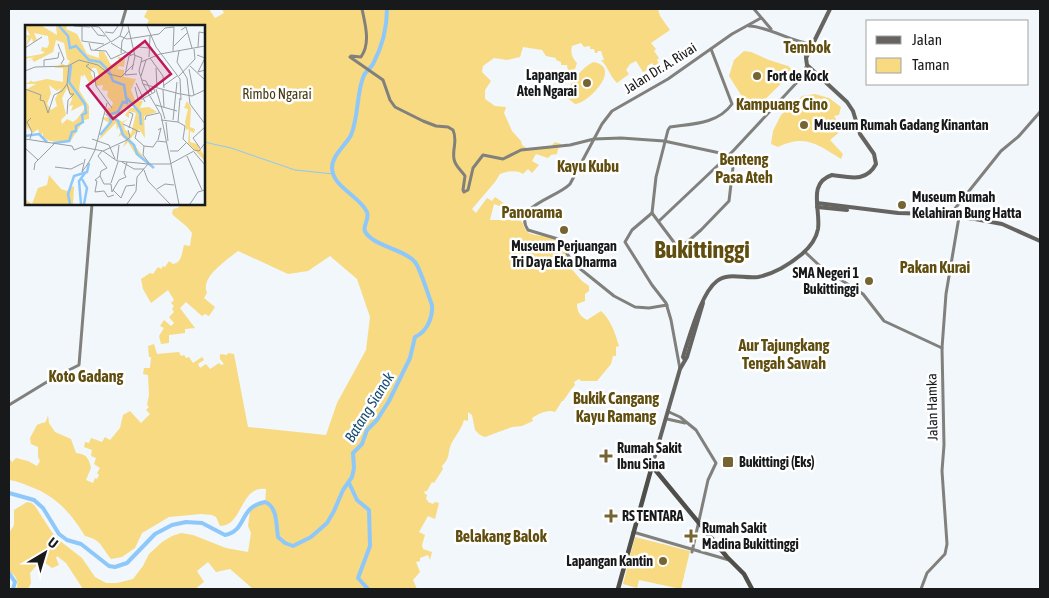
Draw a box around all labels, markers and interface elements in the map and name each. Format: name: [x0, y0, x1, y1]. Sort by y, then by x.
legend: [866, 20, 1029, 85]
inset map: [25, 25, 205, 205]
text: Jalan: [912, 31, 942, 48]
district label: Tembok: [784, 38, 831, 56]
street label: Jalan Dr. A. Rivai: [621, 39, 699, 97]
text: Taman: [912, 56, 950, 73]
place label: Lapangan Ateh Ngarai: [516, 67, 577, 99]
place label: Fort de Kock: [767, 68, 829, 84]
marker: Fort de Kock: [751, 70, 763, 82]
marker: Lapangan Ateh Ngarai: [581, 77, 593, 89]
park label: Rimbo Ngarai: [242, 86, 312, 102]
district label: Kampuang Cino: [736, 95, 829, 113]
place label: Museum Rumah Gadang Kinantan: [814, 117, 989, 133]
marker: Museum Rumah Gadang Kinantan: [798, 119, 810, 131]
district label: Benteng Pasa Ateh: [715, 150, 773, 186]
district label: Kayu Kubu: [557, 157, 619, 175]
place label: Museum Rumah Kelahiran Bung Hatta: [912, 189, 1022, 221]
marker: Museum Rumah Kelahiran Bung Hatta: [896, 199, 908, 211]
district label: Panorama: [501, 203, 563, 221]
marker: Museum Perjuangan Tri Daya Eka Dharma: [558, 224, 570, 236]
district label: Bukittinggi: [654, 236, 750, 263]
place label: Museum Perjuangan Tri Daya Eka Dharma: [511, 238, 617, 270]
district label: Pakan Kurai: [900, 258, 970, 276]
place label: SMA Negeri 1 Bukittinggi: [792, 265, 859, 297]
marker: SMA Negeri 1 Bukittinggi: [863, 275, 875, 287]
district label: Aur Tajungkang Tengah Sawah: [738, 336, 830, 372]
district label: Koto Gadang: [49, 367, 124, 385]
water label: Batang Sianok: [341, 369, 397, 445]
street label: Jalan Hamka: [923, 373, 941, 441]
district label: Bukik Cangang Kayu Ramang: [573, 389, 659, 425]
place label: Rumah Sakit Ibnu Sina: [617, 440, 682, 472]
marker: Rumah Sakit Ibnu Sina: [599, 449, 613, 463]
place label: Bukittingi (Eks): [739, 454, 815, 470]
marker: Bukittingi (Eks): [721, 455, 735, 469]
place label: RS TENTARA: [622, 508, 684, 524]
marker: RS TENTARA: [604, 509, 618, 523]
place label: Rumah Sakit Madina Bukittinggi: [702, 520, 799, 552]
district label: Belakang Balok: [455, 527, 548, 545]
north arrow: [20, 528, 70, 578]
marker: Rumah Sakit Madina Bukittinggi: [684, 529, 698, 543]
text: U: [45, 534, 61, 552]
place label: Lapangan Kantin: [566, 553, 653, 569]
marker: Lapangan Kantin: [657, 555, 669, 567]

